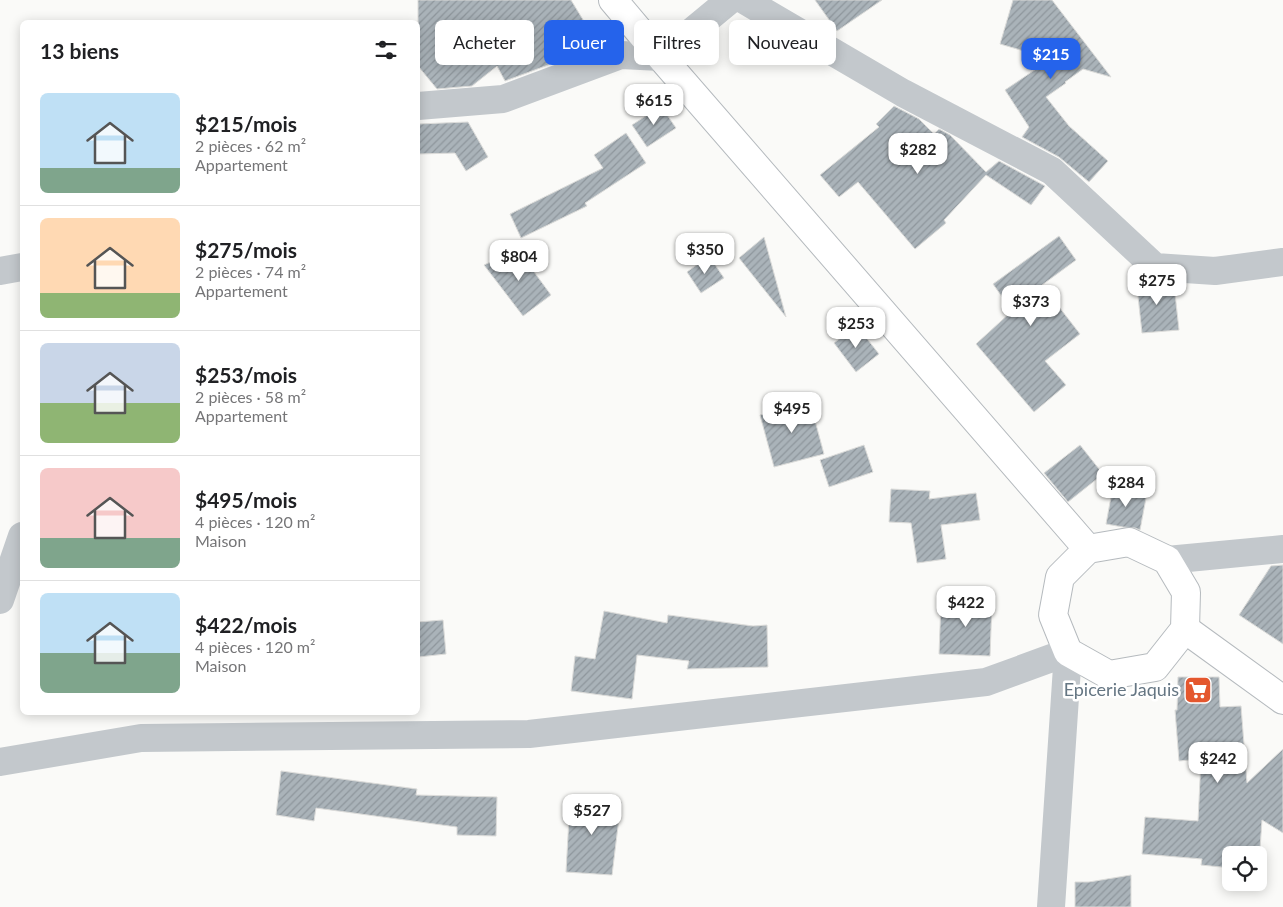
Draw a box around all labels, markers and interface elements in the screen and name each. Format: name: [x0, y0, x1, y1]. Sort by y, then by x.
chip: Acheter: [435, 20, 534, 65]
chip: Louer: [544, 20, 624, 65]
chip: Filtres: [634, 20, 719, 65]
chip: Nouveau: [729, 20, 836, 65]
icon: filters: [372, 36, 400, 64]
text: 13 biens: [40, 38, 119, 63]
pin: $215: [1021, 38, 1081, 80]
text: $215: [1032, 44, 1070, 63]
pin: $615: [624, 84, 684, 126]
text: $615: [635, 90, 673, 109]
text: $215/mois: [195, 111, 297, 136]
icon: home: [80, 113, 140, 173]
pin: $282: [888, 132, 948, 175]
text: 2 pièces · 62 m²: [195, 136, 306, 155]
text: $282: [899, 139, 937, 158]
text: Appartement: [195, 155, 288, 174]
pin: $350: [675, 232, 735, 275]
text: $275/mois: [195, 237, 297, 262]
icon: home: [80, 238, 140, 298]
text: $350: [686, 239, 724, 258]
pin: $804: [489, 240, 549, 282]
text: $804: [500, 246, 538, 265]
text: 2 pièces · 74 m²: [195, 262, 306, 281]
pin: $275: [1127, 264, 1187, 306]
text: $275: [1138, 270, 1176, 289]
text: Appartement: [195, 281, 288, 300]
pin: $373: [1001, 284, 1061, 327]
text: $373: [1012, 291, 1050, 310]
pin: $253: [826, 306, 886, 349]
text: $253: [837, 313, 875, 332]
text: $253/mois: [195, 362, 297, 387]
icon: home: [80, 363, 140, 423]
text: 2 pièces · 58 m²: [195, 387, 306, 406]
pin: $495: [762, 392, 822, 434]
text: $495: [773, 398, 811, 417]
text: Appartement: [195, 406, 288, 425]
pin: $284: [1096, 466, 1156, 508]
text: $284: [1107, 472, 1145, 491]
text: $495/mois: [195, 487, 297, 512]
icon: home: [80, 488, 140, 548]
text: 4 pièces · 120 m²: [195, 512, 315, 531]
text: Maison: [195, 531, 246, 550]
pin: $422: [936, 586, 996, 628]
text: $422: [947, 592, 985, 611]
text: $422/mois: [195, 612, 297, 637]
icon: home: [80, 613, 140, 673]
text: 4 pièces · 120 m²: [195, 637, 315, 656]
text: Maison: [195, 656, 246, 675]
supermarket icon: Epicerie Jaquis: [1183, 675, 1213, 705]
place label: Epicerie Jaquis: [1064, 678, 1179, 700]
pin: $242: [1188, 742, 1248, 784]
text: $242: [1199, 748, 1237, 767]
pin: $527: [562, 794, 622, 836]
text: $527: [573, 800, 611, 819]
map controls: [1222, 846, 1267, 891]
button: locate: [1222, 846, 1267, 891]

